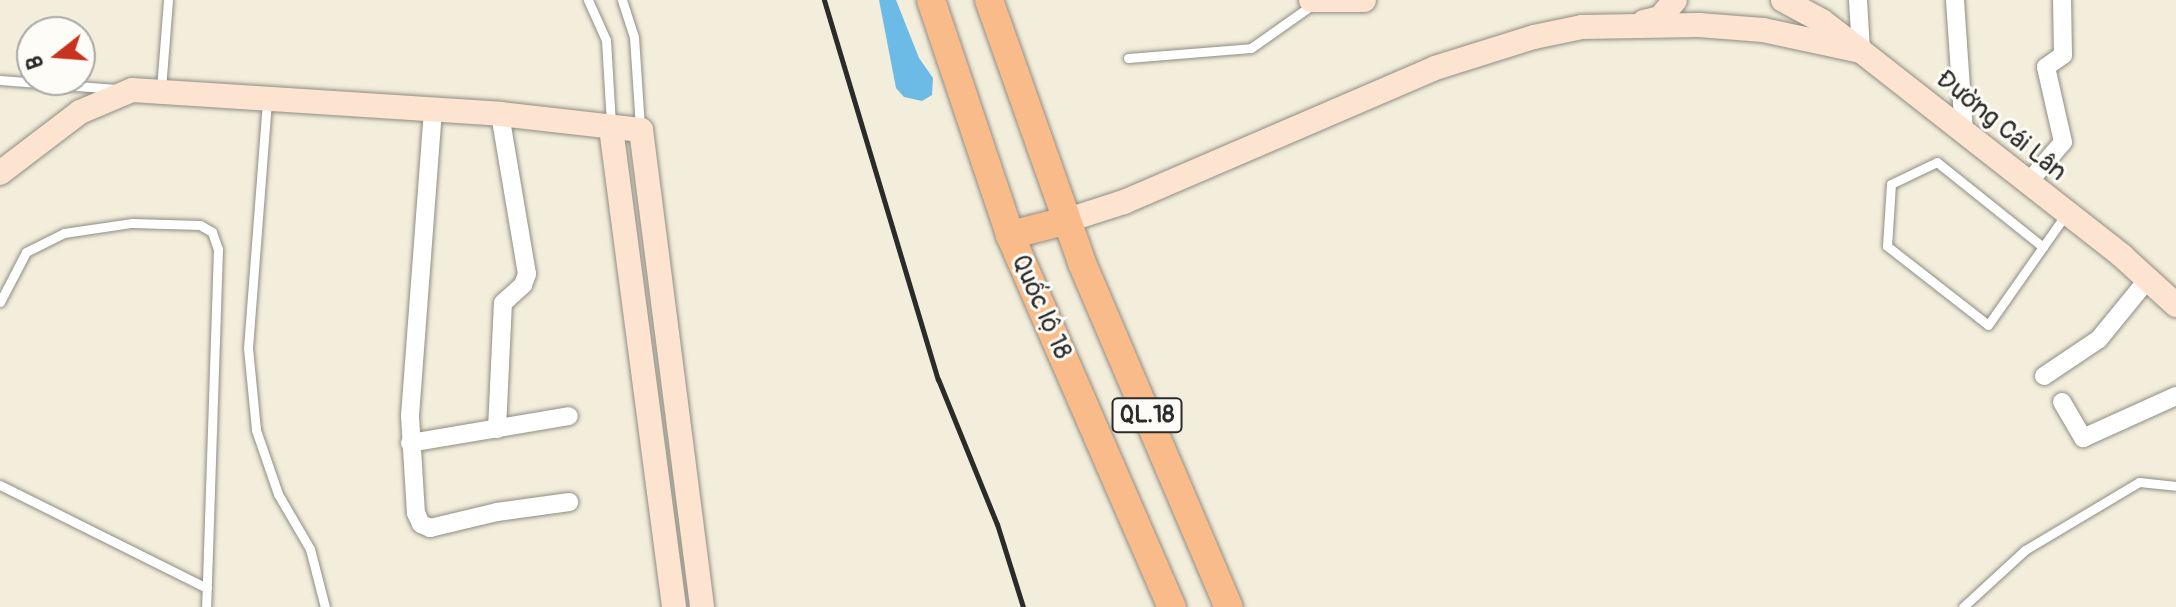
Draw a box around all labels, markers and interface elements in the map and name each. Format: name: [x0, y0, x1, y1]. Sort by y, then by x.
north arrow: [16, 16, 96, 96]
text: B: [20, 52, 50, 72]
street label: Đường Cái Lân: [1929, 64, 2073, 188]
street label: Quốc lộ 18: [1004, 250, 1078, 364]
road number: QL.18: [1111, 395, 1183, 435]

